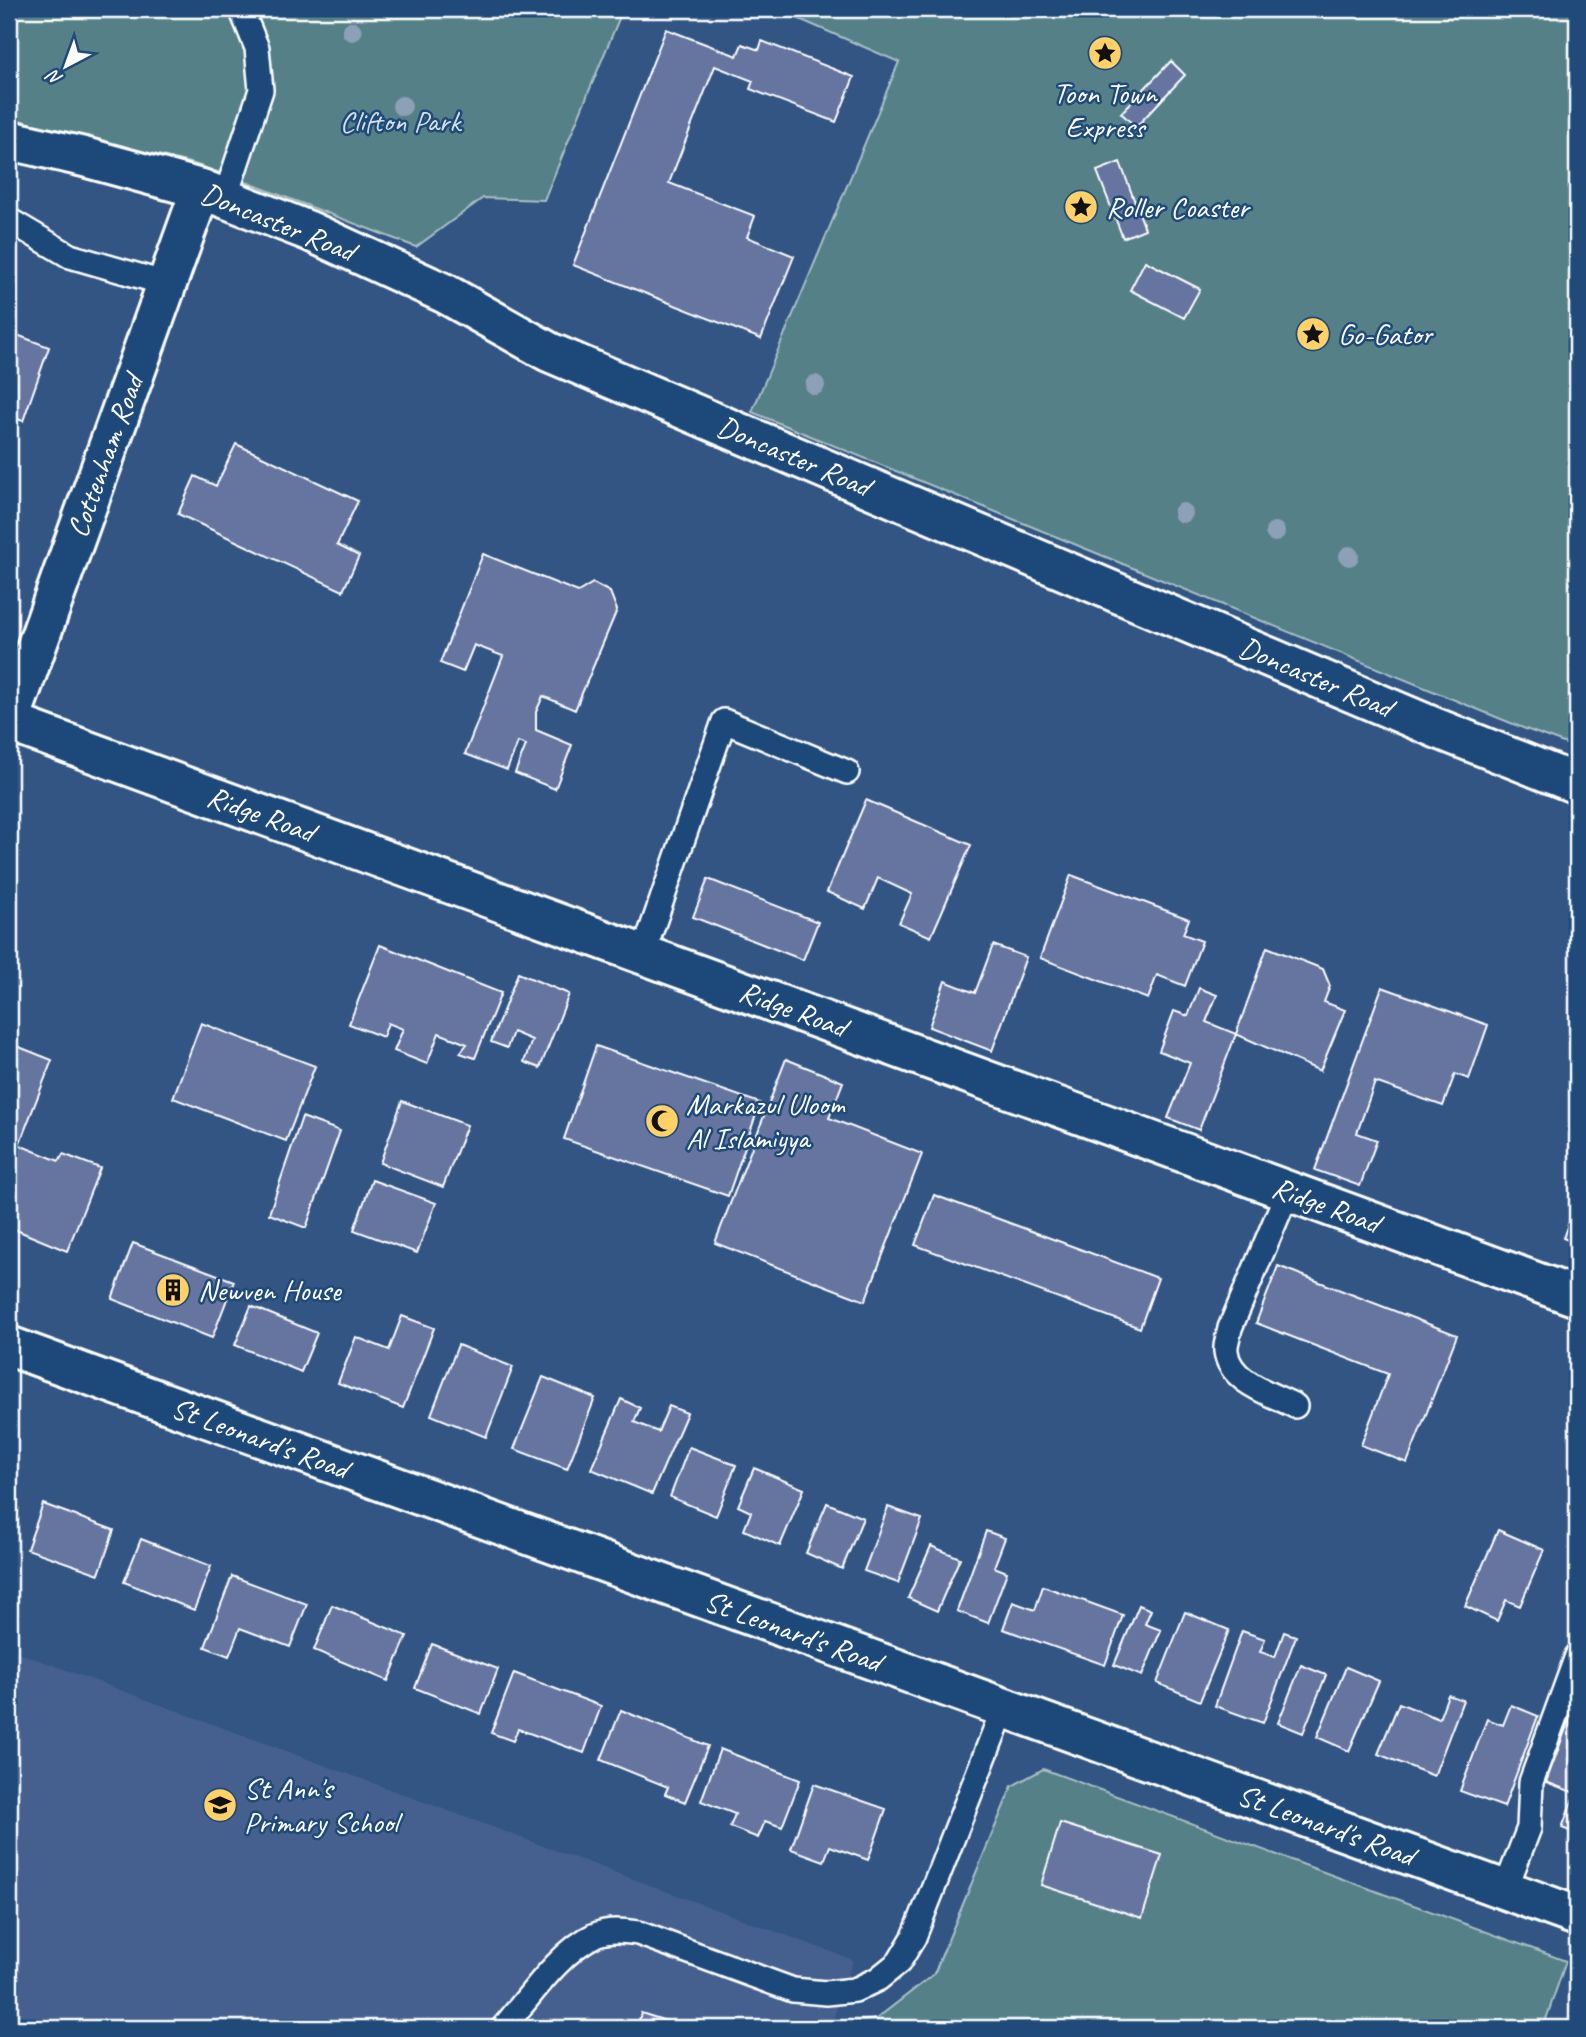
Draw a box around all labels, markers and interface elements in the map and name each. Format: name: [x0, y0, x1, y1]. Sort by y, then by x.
north arrow: [32, 32, 102, 102]
place icon: Toon Town Express: [1086, 34, 1124, 72]
text: N: [41, 63, 68, 91]
place label: Toon Town Express: [1053, 74, 1158, 146]
park label: Clifton Park: [340, 102, 462, 140]
street label: Doncaster Road: [196, 174, 364, 272]
place icon: Roller Coaster: [1062, 188, 1100, 226]
place label: Roller Coaster: [1106, 188, 1251, 226]
place icon: Go-Gator: [1294, 315, 1332, 353]
place label: Go-Gator: [1338, 315, 1434, 353]
street label: Cottenham Road: [58, 366, 153, 542]
street label: Doncaster Road: [712, 407, 880, 507]
street label: Doncaster Road: [1234, 628, 1402, 728]
street label: Ridge Road: [202, 777, 324, 852]
street label: Ridge Road: [734, 972, 856, 1047]
place label: Markazul Uloom Al Islamiyya: [686, 1085, 846, 1157]
mosque icon: Markazul Uloom Al Islamiyya: [643, 1102, 681, 1140]
street label: Ridge Road: [1267, 1168, 1389, 1243]
building icon: Newven House: [154, 1271, 192, 1309]
place label: Newven House: [198, 1271, 343, 1309]
street label: St Leonard's Road: [167, 1388, 357, 1489]
street label: St Leonard's Road: [700, 1581, 890, 1682]
place label: St Ann's Primary School: [244, 1769, 403, 1841]
street label: St Leonard's Road: [1233, 1775, 1423, 1876]
school or university icon: St Ann's Primary School: [201, 1786, 239, 1824]

